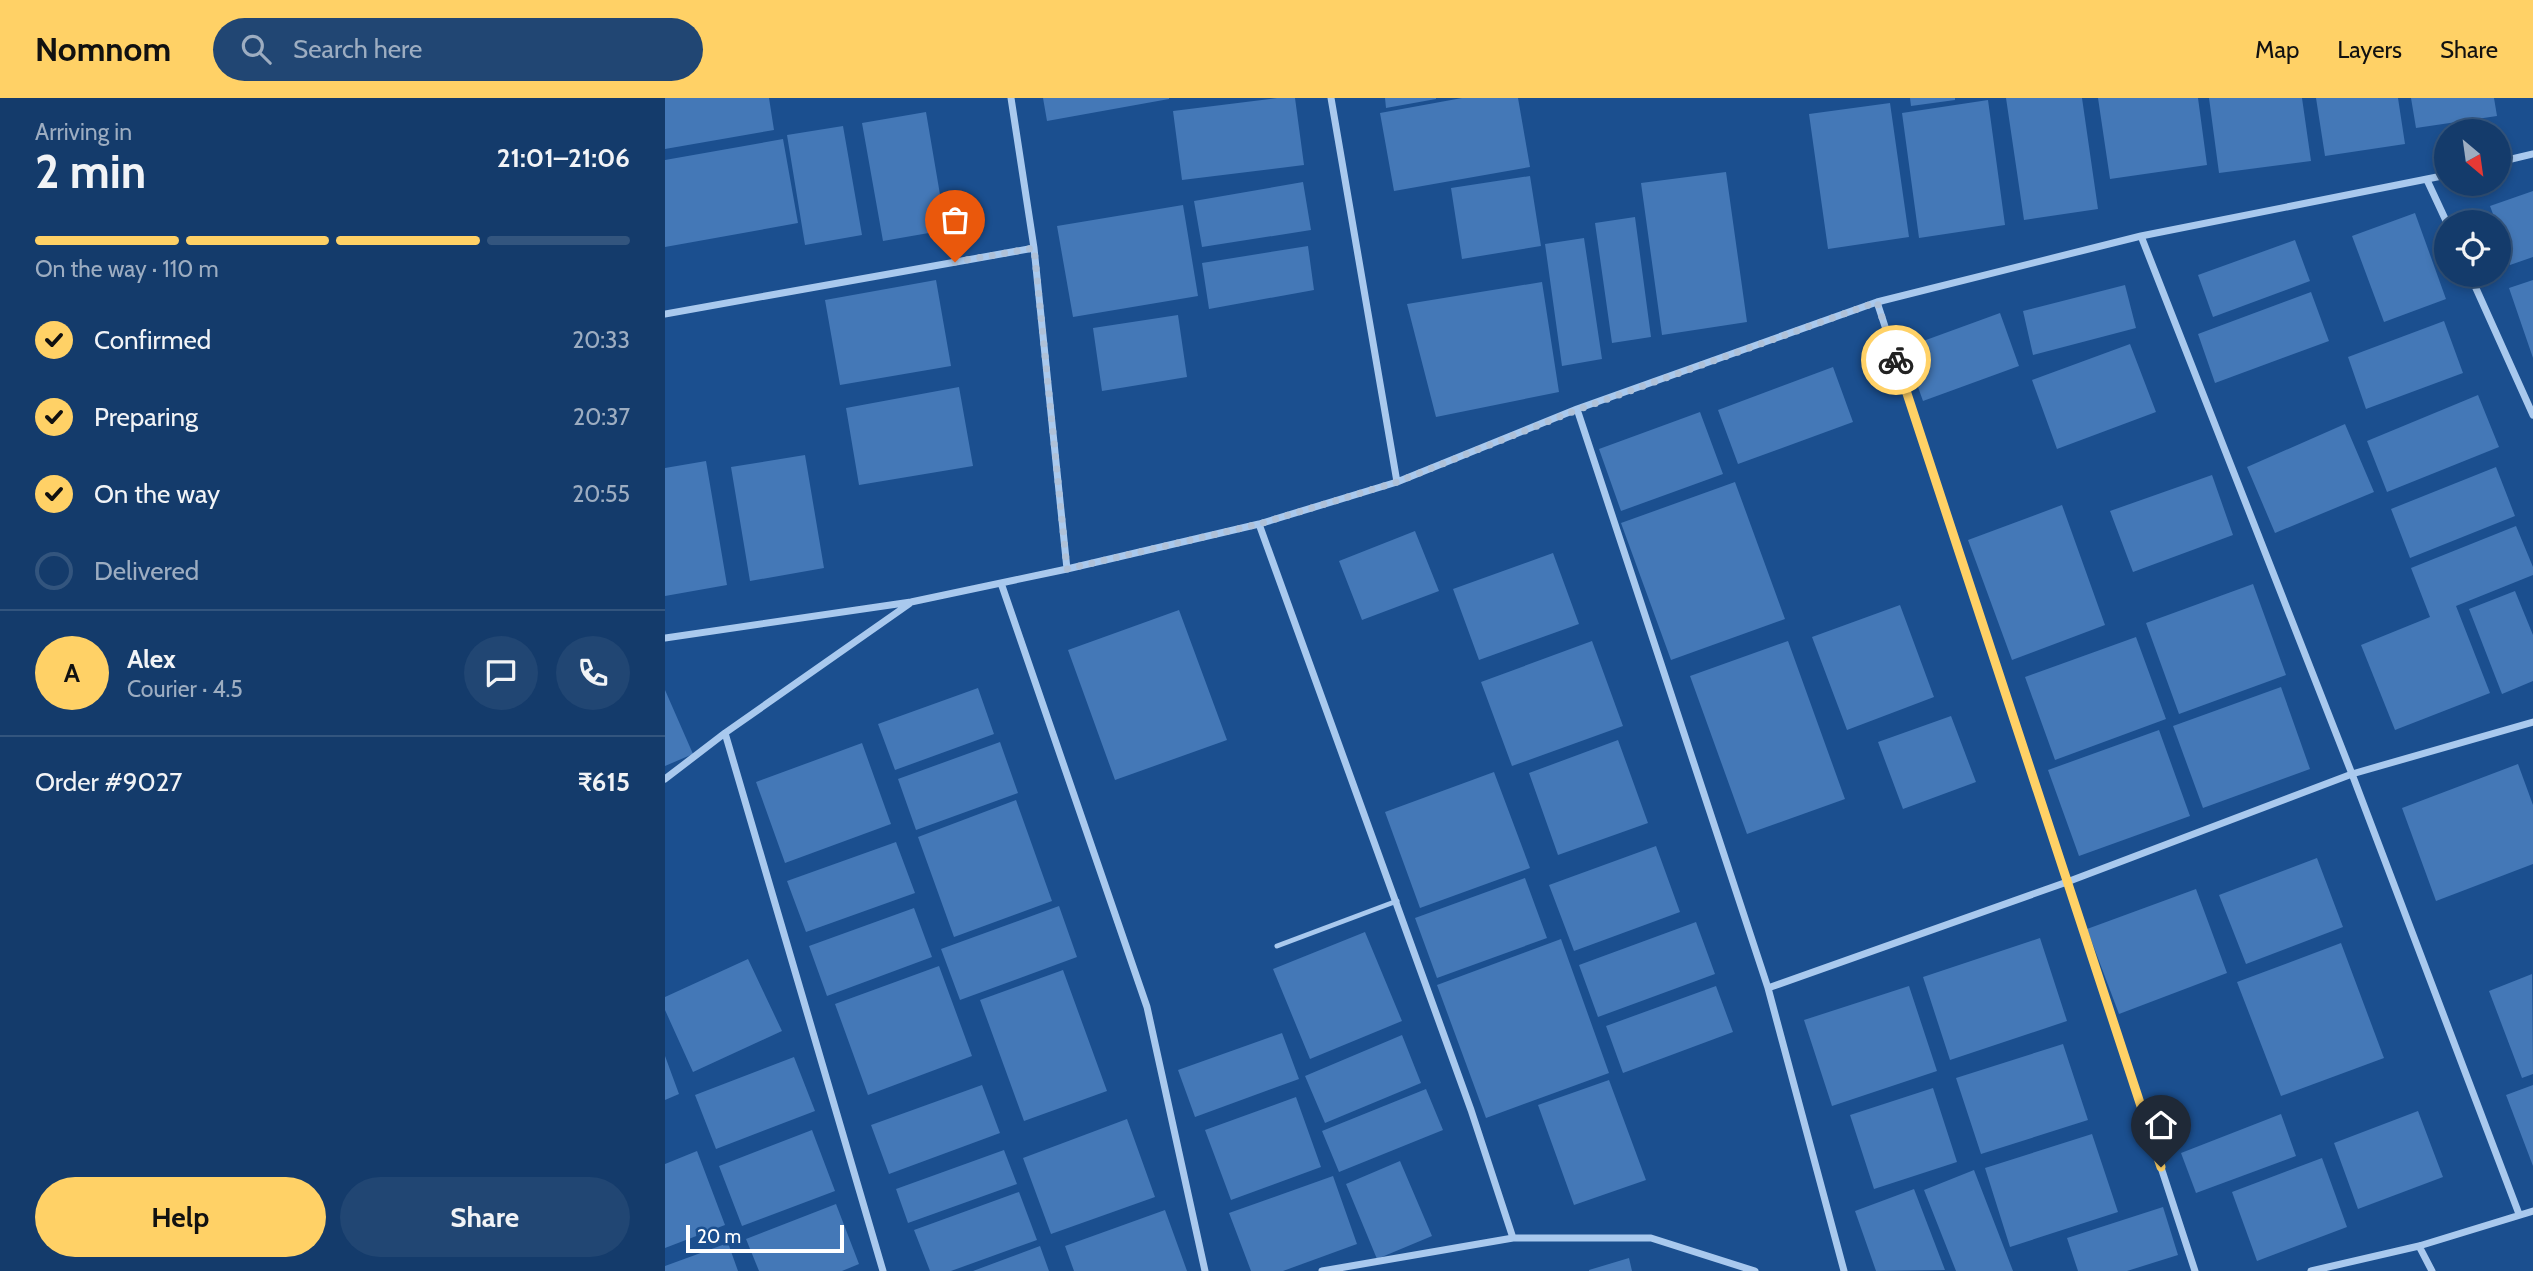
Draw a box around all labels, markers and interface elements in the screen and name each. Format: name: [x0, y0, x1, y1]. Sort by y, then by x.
search box: [213, 18, 703, 81]
text: Nomnom: [35, 29, 171, 69]
icon: search: [237, 30, 275, 68]
text: Search here: [293, 33, 422, 65]
text: Map: [2255, 35, 2299, 64]
text: Layers: [2337, 35, 2402, 64]
text: Share: [2440, 35, 2498, 64]
text: Arriving in: [35, 118, 132, 146]
north arrow: [2434, 119, 2511, 196]
map controls: [2434, 119, 2511, 287]
text: 21:01–21:06: [497, 142, 630, 174]
text: 2 min: [35, 144, 146, 200]
pin: [925, 190, 985, 262]
icon: bag: [936, 201, 974, 239]
button: locate: [2434, 210, 2511, 287]
text: On the way · 110 m: [35, 255, 219, 283]
icon: check: [35, 321, 73, 359]
text: Confirmed: [94, 324, 211, 356]
courier: [1861, 325, 1931, 395]
text: 20:33: [572, 326, 630, 354]
icon: bike: [1877, 341, 1915, 379]
icon: check: [35, 398, 73, 436]
text: Preparing: [94, 401, 198, 433]
text: 20:37: [573, 403, 630, 431]
icon: check: [35, 475, 73, 513]
text: On the way: [94, 478, 220, 510]
text: 20:55: [572, 480, 630, 508]
text: Delivered: [94, 555, 199, 587]
button: chat: [464, 636, 538, 710]
button: phone: [556, 636, 630, 710]
text: Alex: [127, 643, 176, 675]
text: A: [64, 657, 80, 689]
text: Courier · 4.5: [127, 675, 243, 703]
text: Order #9027: [35, 766, 182, 798]
text: ₹615: [578, 766, 630, 798]
pin: [2131, 1095, 2191, 1167]
icon: home: [2142, 1106, 2180, 1144]
button: Help: [35, 1177, 326, 1257]
button: Share: [340, 1177, 630, 1257]
scale bar: [686, 1222, 843, 1254]
text: 20 m: [697, 1225, 741, 1248]

